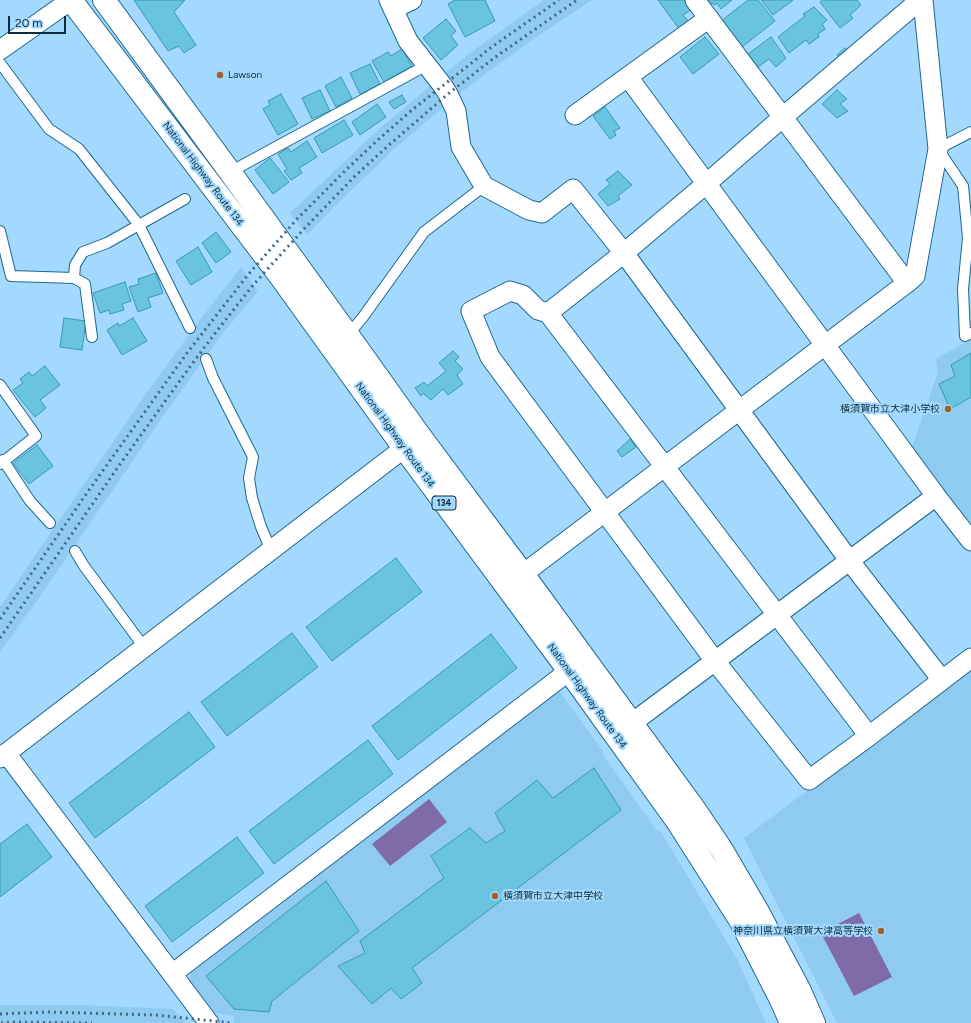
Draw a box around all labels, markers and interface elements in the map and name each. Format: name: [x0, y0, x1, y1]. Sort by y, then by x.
scale bar: [10, 8, 68, 34]
text: 20 m: [15, 16, 43, 30]
place label: Lawson: [228, 69, 262, 81]
marker: Lawson: [215, 70, 225, 80]
street label: National Highway Route 134: [160, 120, 246, 228]
street label: National Highway Route 134: [353, 380, 437, 490]
place label: 横須賀市立大津小学校: [840, 403, 940, 415]
marker: 横須賀市立大津小学校: [943, 404, 953, 414]
road number: 134: [432, 496, 456, 510]
street label: National Highway Route 134: [545, 641, 629, 751]
place label: 横須賀市立大津中学校: [503, 890, 603, 902]
marker: 横須賀市立大津中学校: [490, 891, 500, 901]
place label: 神奈川県立横須賀大津高等学校: [733, 925, 873, 937]
marker: 神奈川県立横須賀大津高等学校: [876, 926, 886, 936]

